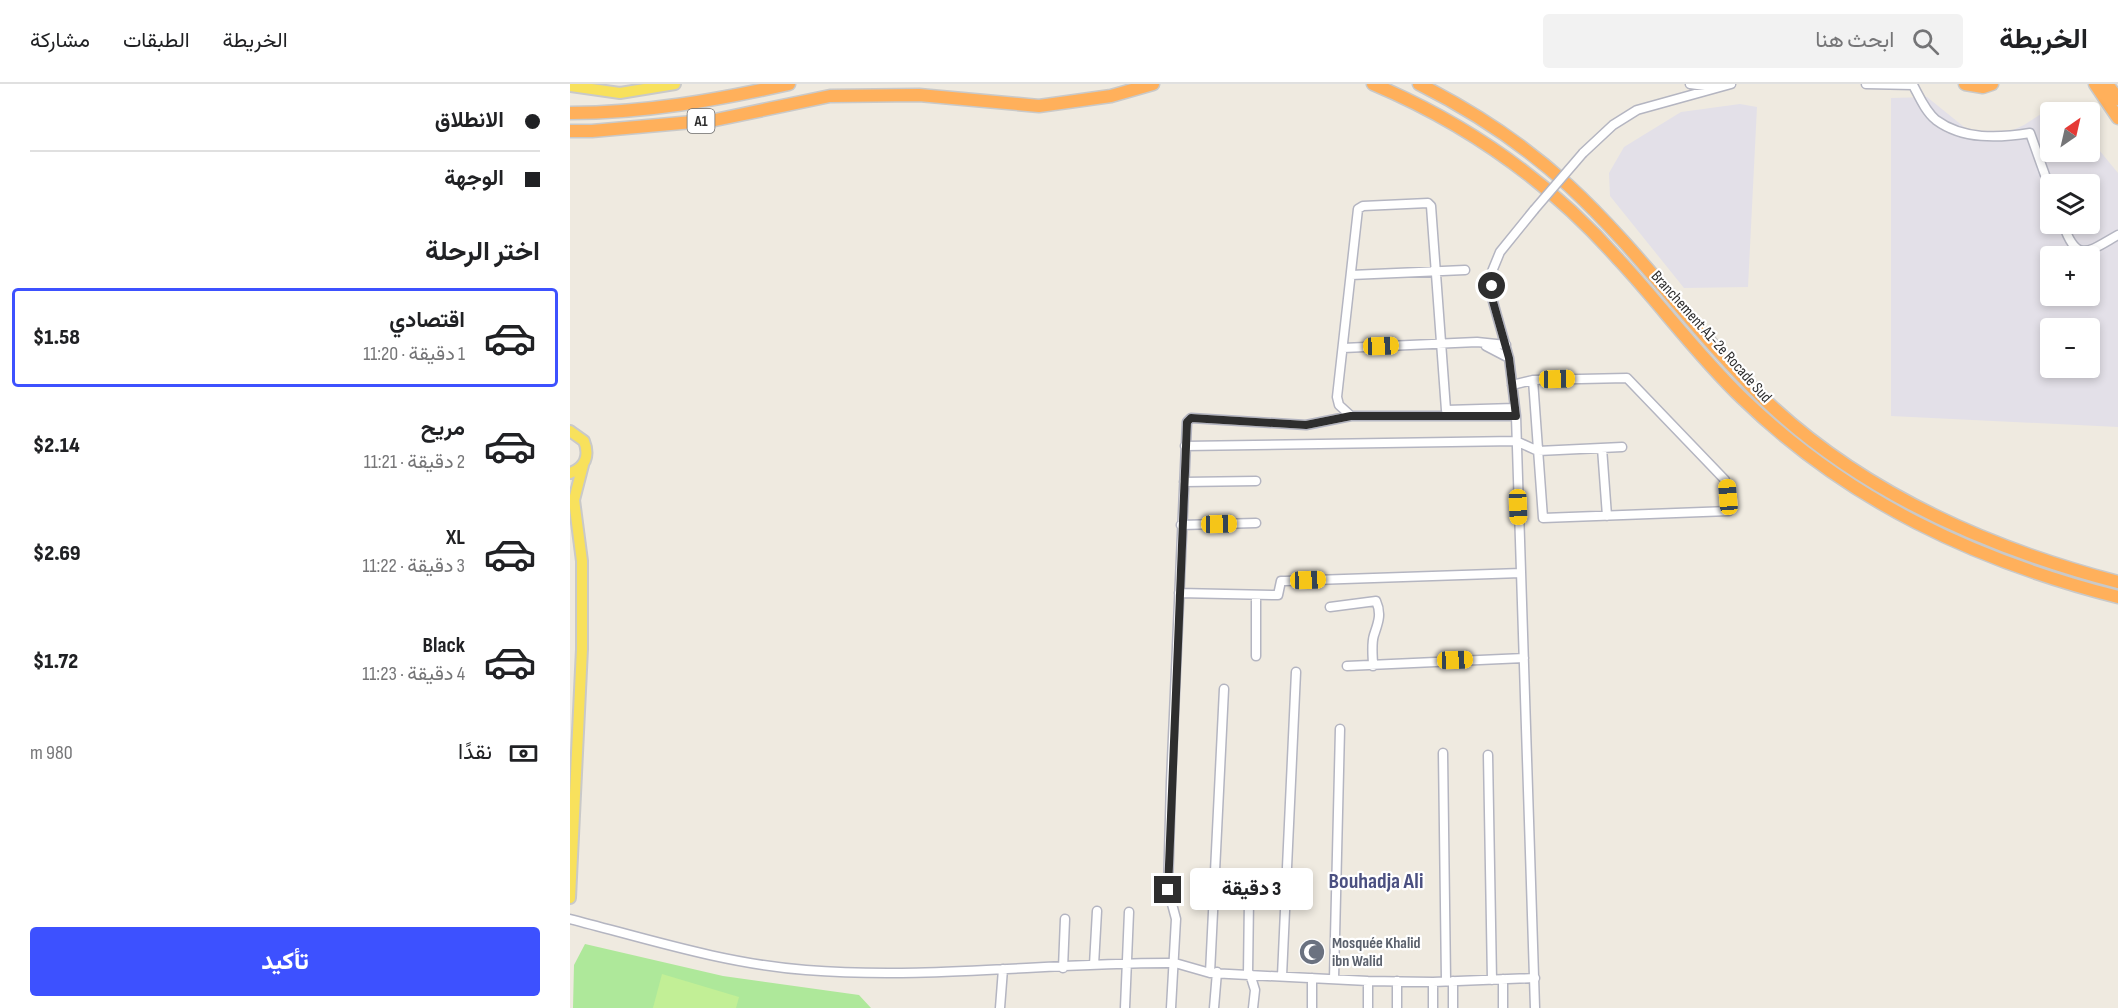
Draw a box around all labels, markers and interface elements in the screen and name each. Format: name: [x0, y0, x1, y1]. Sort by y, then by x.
search box: [1543, 14, 1963, 68]
text: الخريطة: [1999, 23, 2088, 56]
icon: search: [1909, 25, 1942, 58]
text: ابحث هنا: [1815, 27, 1894, 54]
text: مشاركة: [30, 28, 90, 53]
text: الطبقات: [123, 28, 190, 53]
text: الخريطة: [223, 28, 288, 53]
north arrow: [2040, 102, 2100, 162]
map controls: [2040, 102, 2100, 378]
text: الانطلاق: [435, 107, 504, 134]
road number: A1: [688, 109, 714, 133]
text: الوجهة: [444, 165, 504, 192]
button: layers: [2040, 174, 2100, 234]
text: اختر الرحلة: [425, 236, 540, 268]
button: +: [2040, 246, 2100, 306]
street label: Branchement A1-2e Rocade Sud: [1647, 267, 1775, 407]
route start: [1478, 272, 1505, 299]
text: اقتصادي: [389, 307, 465, 334]
icon: car: [483, 311, 537, 365]
button: −: [2040, 318, 2100, 378]
text: $1.58: [33, 324, 80, 351]
car: [1363, 336, 1399, 356]
text: 1 دقيقة · 11:20: [363, 342, 465, 366]
car: [1539, 370, 1575, 388]
text: مريح: [421, 415, 465, 442]
icon: car: [483, 419, 537, 473]
text: $2.14: [33, 432, 80, 459]
text: 2 دقيقة · 11:21: [364, 450, 465, 474]
car: [1717, 478, 1739, 516]
car: [1508, 489, 1528, 525]
car: [1201, 515, 1237, 533]
text: XL: [446, 524, 465, 551]
icon: car: [483, 527, 537, 581]
text: $2.69: [33, 540, 81, 567]
text: 3 دقيقة · 11:22: [363, 554, 465, 578]
car: [1290, 570, 1326, 590]
text: Black: [423, 632, 465, 659]
icon: car: [483, 635, 537, 689]
text: $1.72: [33, 648, 78, 675]
car: [1437, 650, 1473, 670]
text: 4 دقيقة · 11:23: [362, 662, 465, 686]
icon: cash: [507, 737, 540, 770]
text: نقدًا: [458, 739, 492, 766]
text: 980 m: [30, 741, 73, 765]
district label: Bouhadja Ali: [1329, 868, 1423, 895]
callout: 3 دقيقة: [1189, 869, 1312, 911]
route end: [1154, 876, 1181, 903]
text: 3 دقيقة: [1222, 877, 1281, 901]
button: تأكيد: [30, 927, 540, 996]
place label: Mosquée Khalid ibn Walid: [1332, 934, 1421, 971]
mosque icon: Mosquée Khalid ibn Walid: [1297, 937, 1327, 967]

